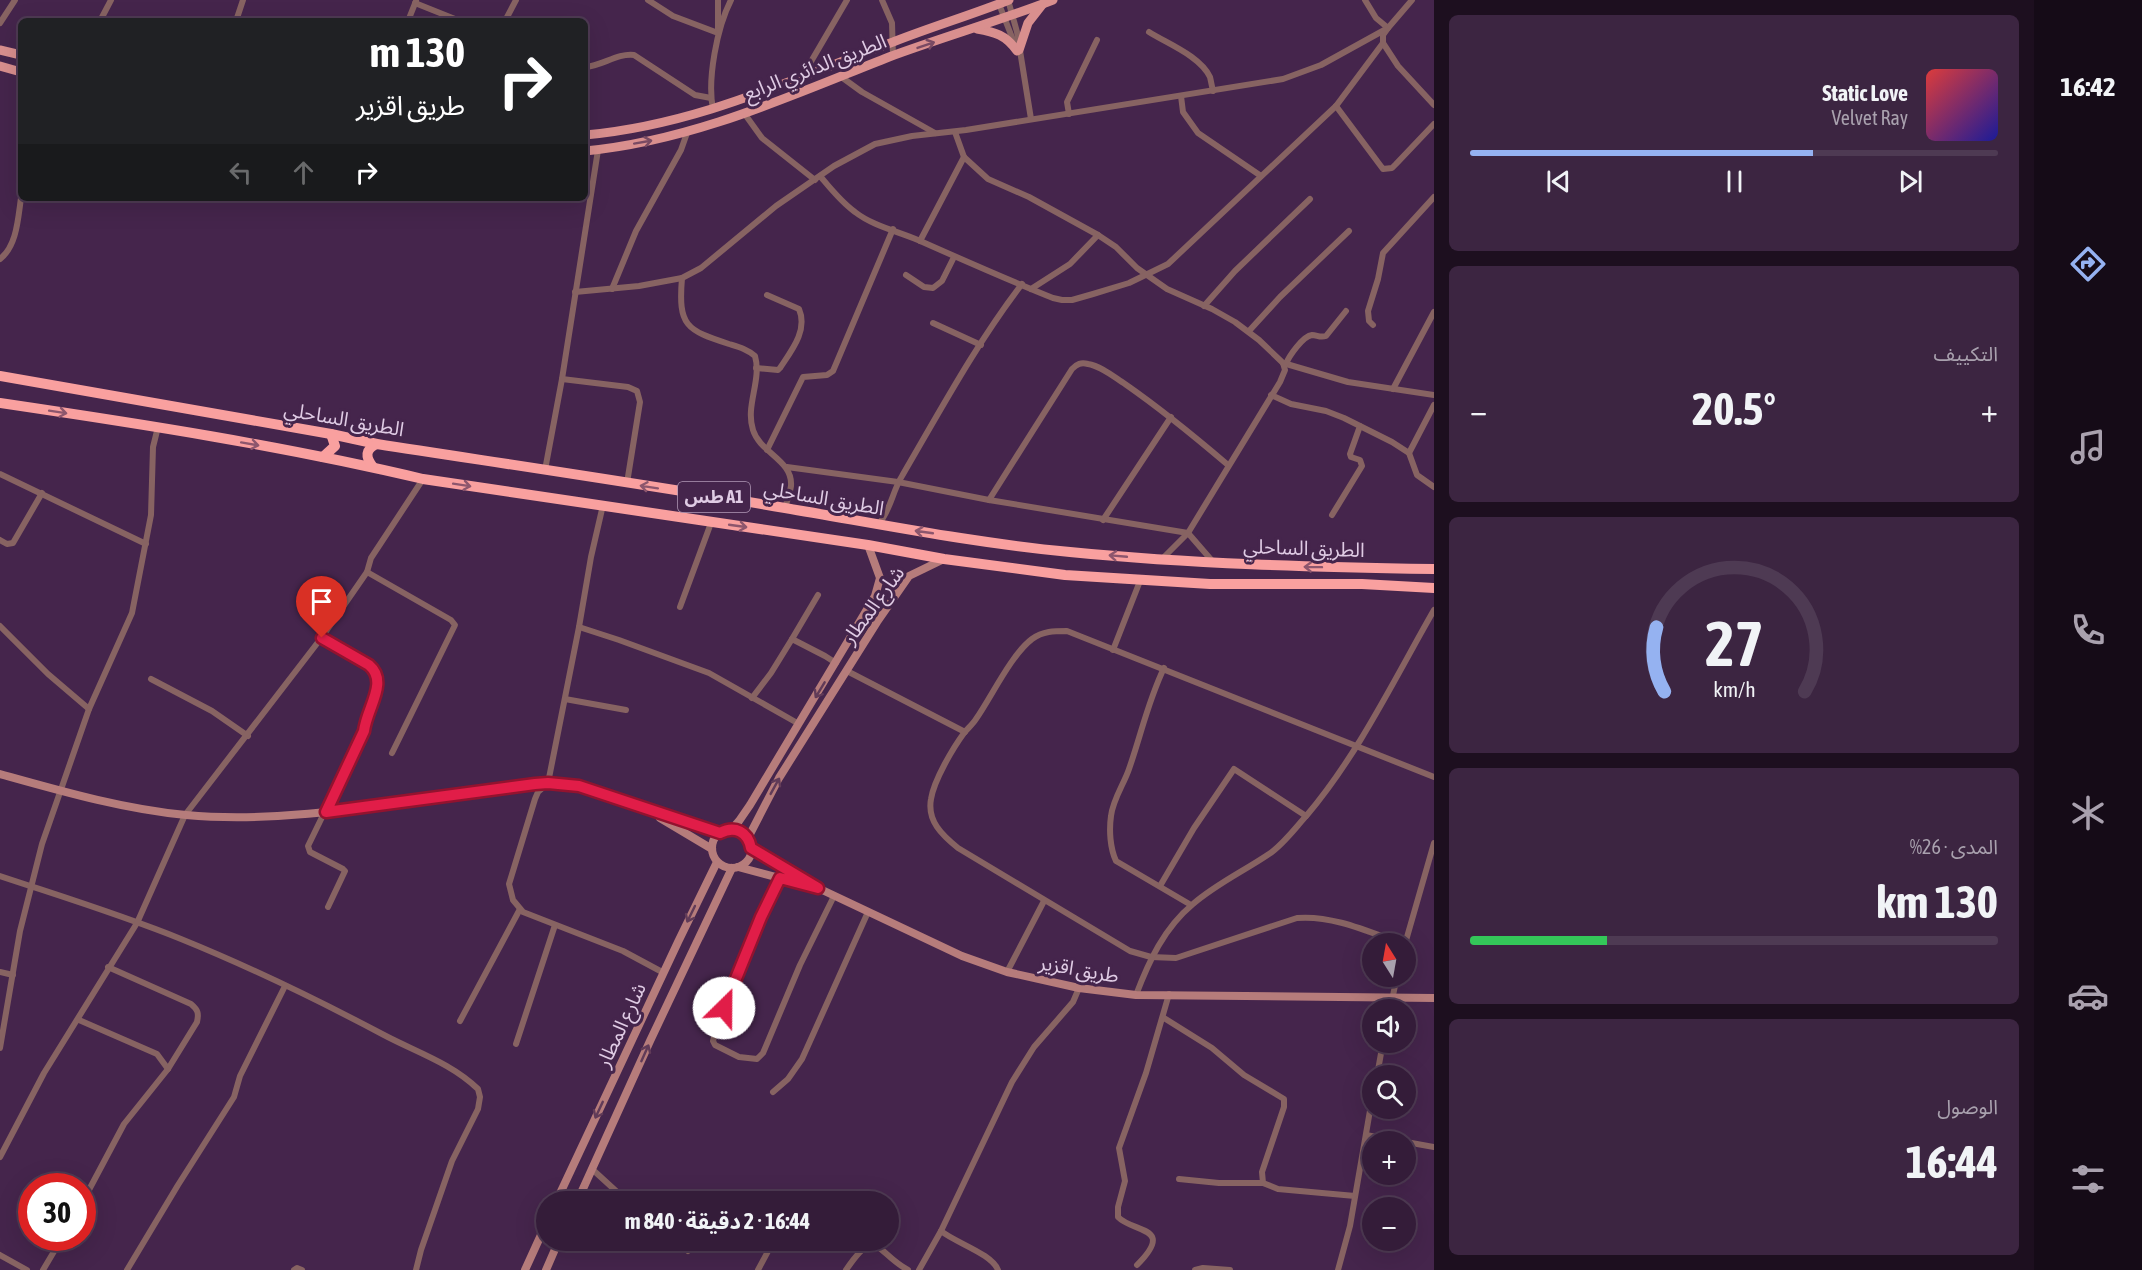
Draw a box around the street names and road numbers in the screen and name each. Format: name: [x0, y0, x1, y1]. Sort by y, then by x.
street label: الطريق الدائري الرابع: [740, 29, 891, 109]
street label: الطريق الساحلي: [281, 397, 406, 445]
street label: الطريق الساحلي: [761, 476, 886, 524]
road number: طس A1: [678, 482, 750, 512]
street label: الطريق الساحلي: [1243, 534, 1365, 566]
street label: شارع المطار: [836, 561, 912, 651]
street label: طريق اقزير: [1036, 950, 1121, 989]
street label: شارع المطار: [591, 979, 654, 1073]

